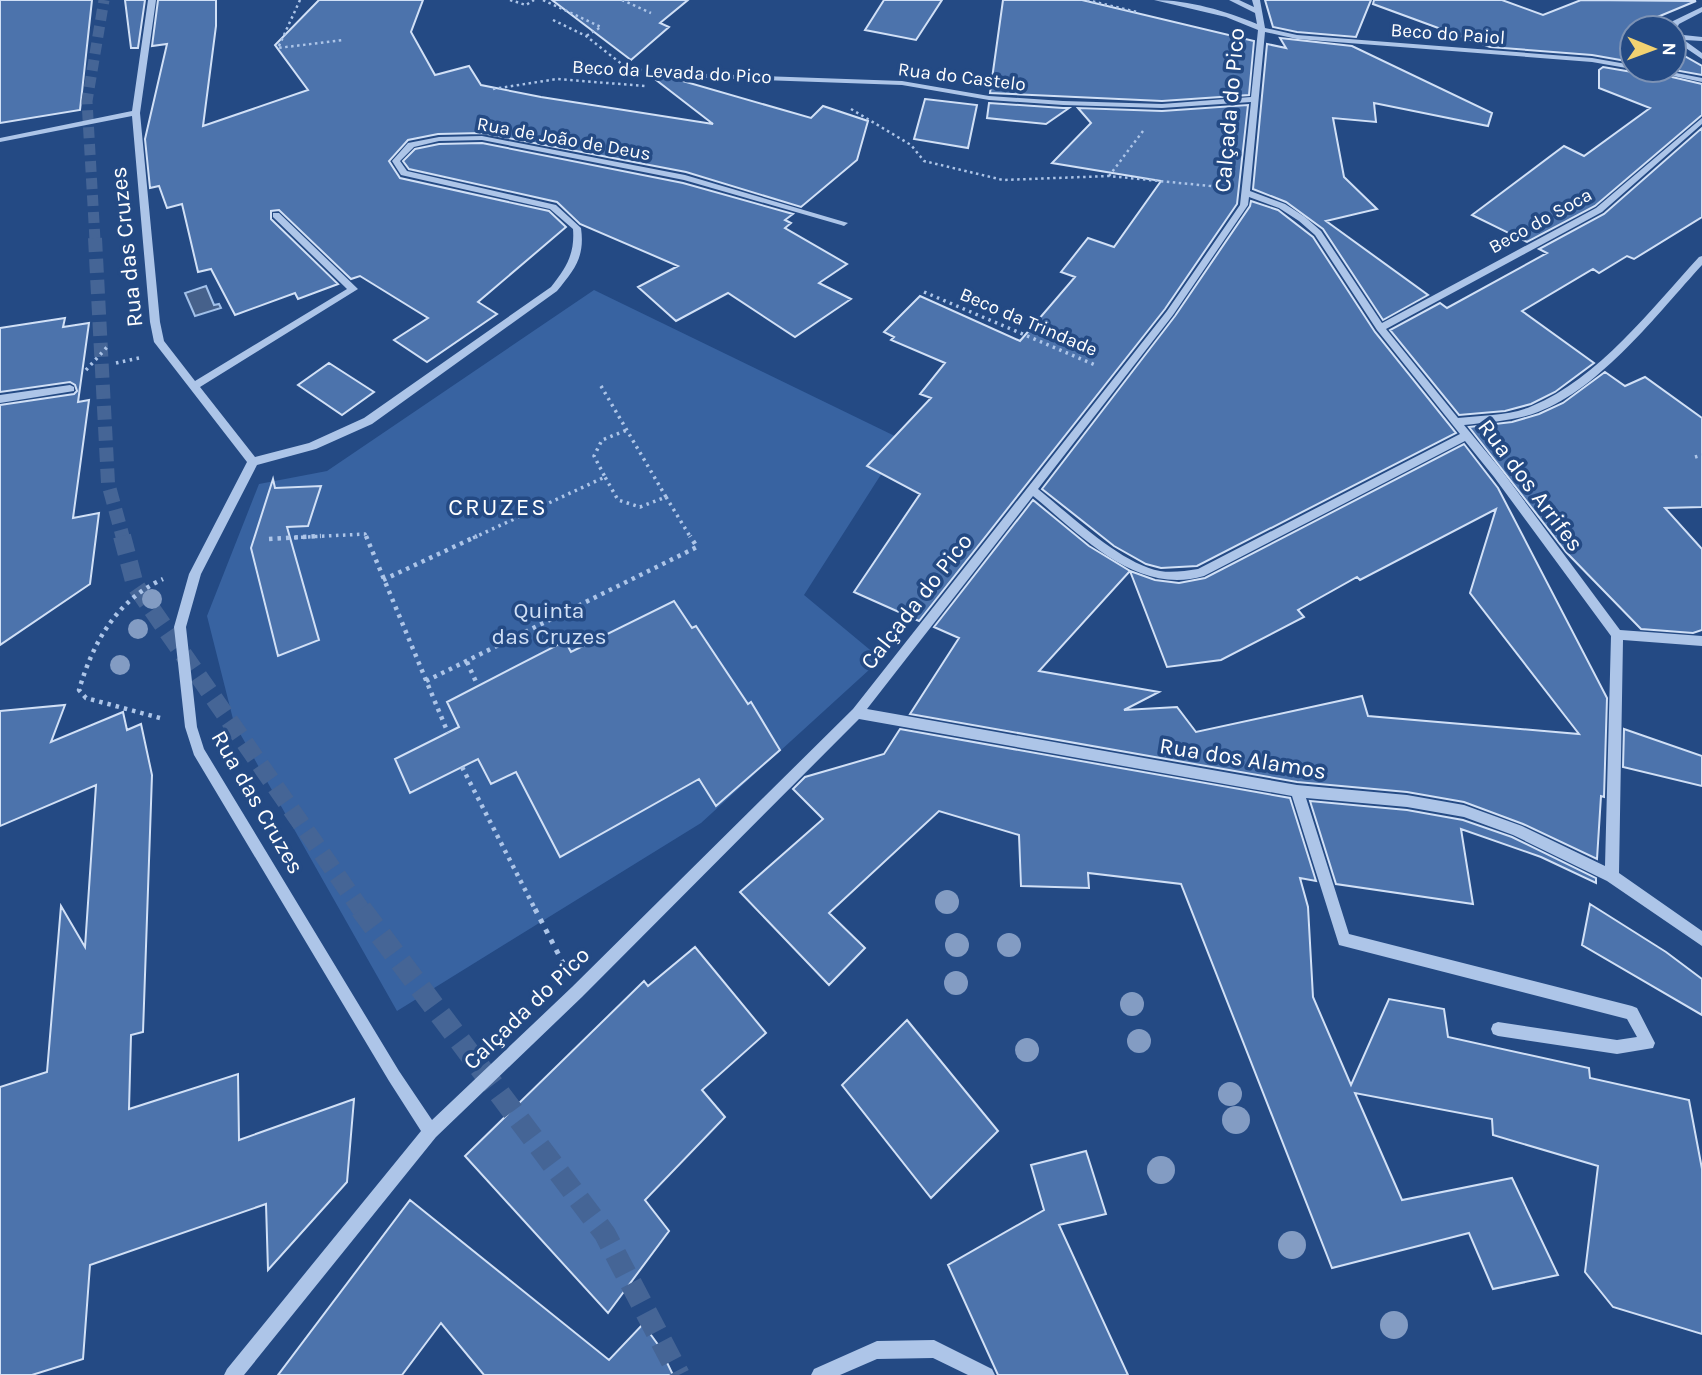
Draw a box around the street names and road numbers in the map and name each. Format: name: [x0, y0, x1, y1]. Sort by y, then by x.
street label: Beco do Paiol: [1390, 19, 1506, 49]
street label: Calçada do Pico: [1209, 27, 1250, 193]
street label: Beco da Levada do Pico: [572, 56, 772, 88]
street label: Rua do Castelo: [897, 58, 1027, 96]
street label: Rua de João de Deus: [475, 113, 653, 165]
street label: Rua das Cruzes: [105, 165, 148, 328]
street label: Beco do Soca: [1485, 183, 1596, 258]
street label: Beco da Trindade: [956, 283, 1101, 361]
street label: Rua dos Arrifes: [1472, 414, 1589, 557]
street label: Calçada do Pico: [855, 528, 978, 675]
street label: Rua das Cruzes: [206, 726, 310, 879]
street label: Rua dos Alamos: [1158, 732, 1328, 785]
street label: Calçada do Pico: [458, 941, 595, 1075]

